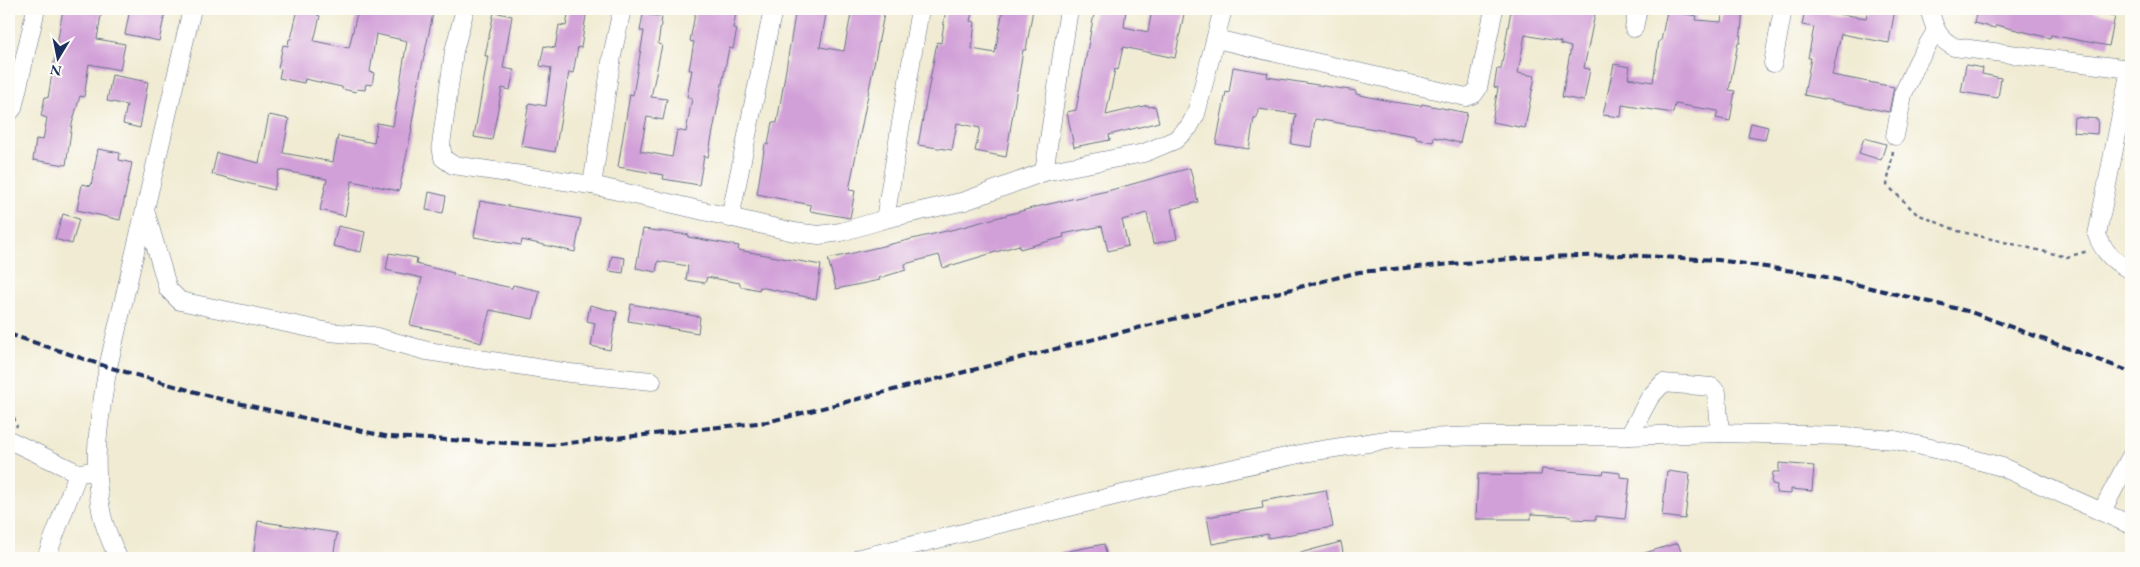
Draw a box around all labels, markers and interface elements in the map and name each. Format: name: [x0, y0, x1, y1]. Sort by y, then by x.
north arrow: [32, 32, 82, 82]
text: N: [48, 61, 63, 81]

